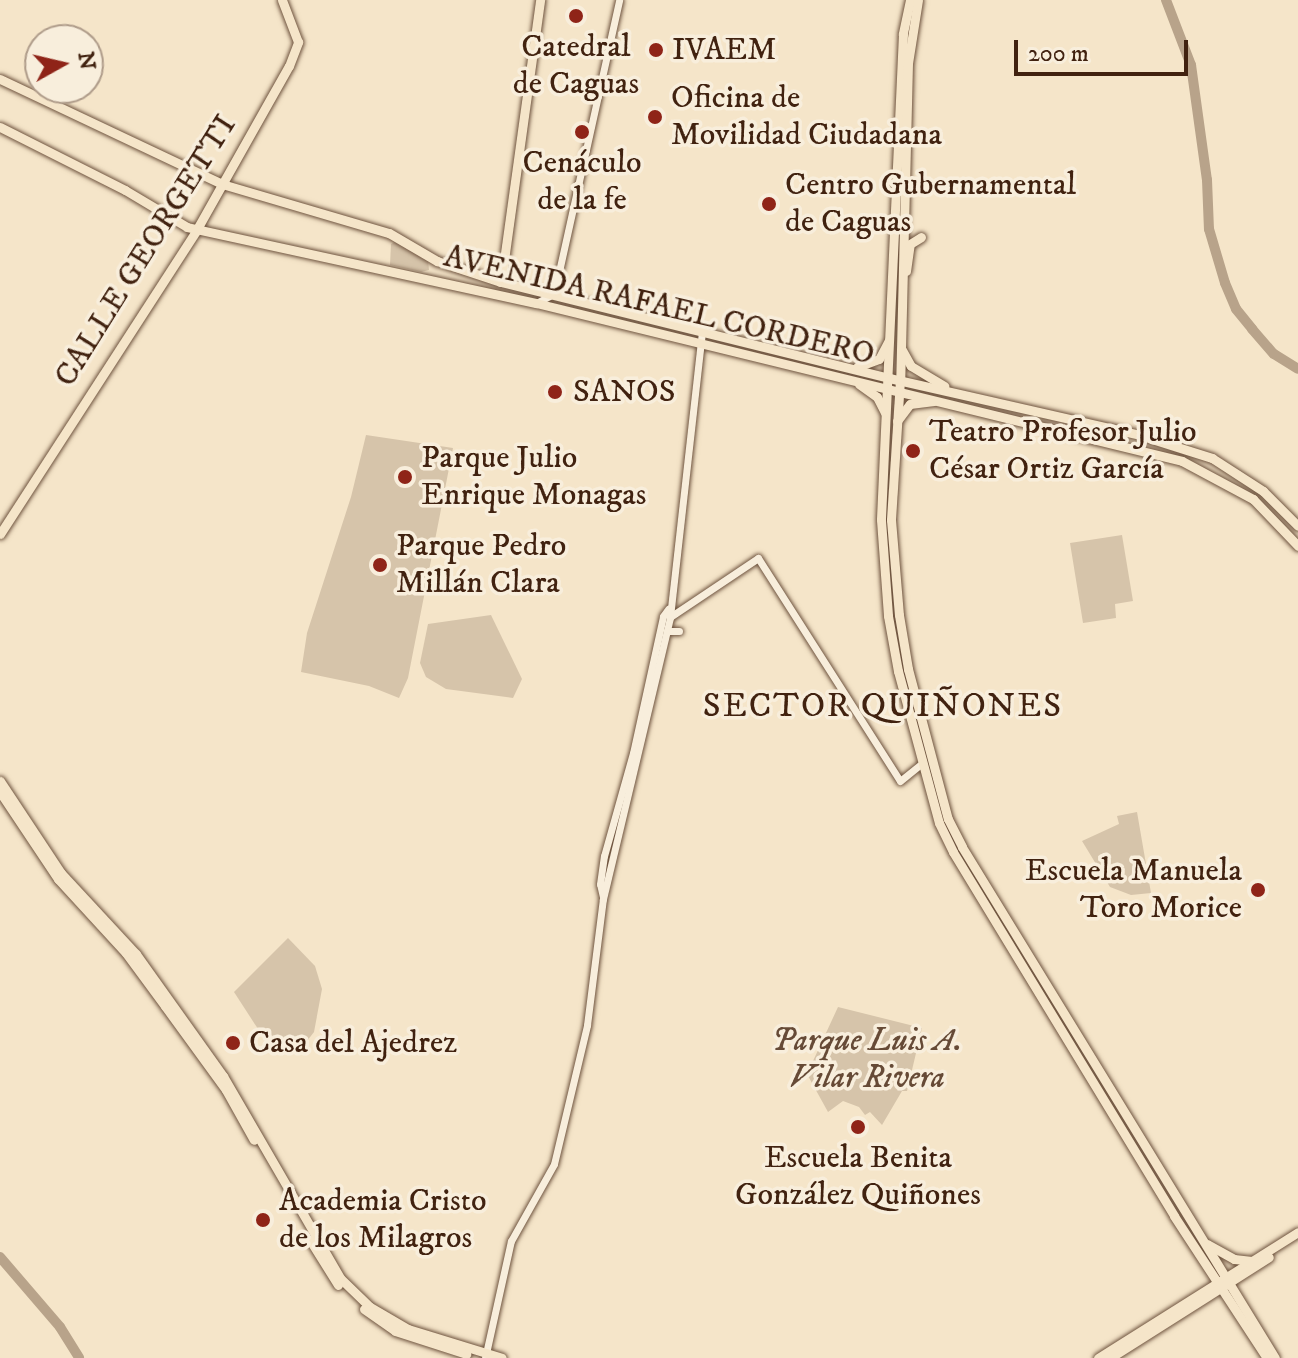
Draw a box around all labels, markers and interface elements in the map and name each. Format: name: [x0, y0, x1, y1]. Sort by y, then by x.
marker: Catedral de Caguas: [567, 7, 585, 25]
north arrow: [24, 24, 104, 104]
scale bar: [1018, 24, 1192, 74]
place label: Catedral de Caguas: [513, 29, 639, 104]
place label: IVAEM: [672, 31, 776, 69]
text: 200 m: [1028, 39, 1089, 69]
marker: IVAEM: [647, 41, 665, 59]
text: N: [72, 50, 101, 72]
place label: Oficina de Movilidad Ciudadana: [671, 80, 942, 155]
street label: CALLE GEORGETTI: [47, 108, 245, 394]
marker: Oficina de Movilidad Ciudadana: [646, 108, 664, 126]
marker: Cenáculo de la fe: [573, 123, 591, 141]
place label: Cenáculo de la fe: [522, 145, 642, 220]
place label: Centro Gubernamental de Caguas: [785, 167, 1076, 242]
marker: Centro Gubernamental de Caguas: [760, 195, 778, 213]
street label: AVENIDA RAFAEL CORDERO: [440, 238, 878, 374]
place label: SANOS: [573, 373, 676, 411]
marker: SANOS: [544, 381, 566, 403]
place label: Teatro Profesor Julio César Ortiz García: [929, 414, 1197, 489]
place label: Parque Julio Enrique Monagas: [421, 440, 646, 515]
marker: Teatro Profesor Julio César Ortiz García: [904, 442, 922, 460]
marker: Parque Julio Enrique Monagas: [396, 468, 414, 486]
place label: Parque Pedro Millán Clara: [396, 528, 566, 603]
marker: Parque Pedro Millán Clara: [371, 556, 389, 574]
district label: SECTOR QUIÑONES: [703, 687, 1063, 727]
place label: Escuela Manuela Toro Morice: [1025, 853, 1242, 928]
marker: Escuela Manuela Toro Morice: [1249, 881, 1267, 899]
park label: Parque Luis A. Vilar Rivera: [772, 1023, 962, 1098]
place label: Casa del Ajedrez: [249, 1024, 457, 1062]
marker: Casa del Ajedrez: [224, 1034, 242, 1052]
marker: Escuela Benita González Quiñones: [849, 1118, 867, 1136]
place label: Escuela Benita González Quiñones: [735, 1140, 981, 1215]
place label: Academia Cristo de los Milagros: [279, 1183, 486, 1258]
marker: Academia Cristo de los Milagros: [254, 1211, 272, 1229]

